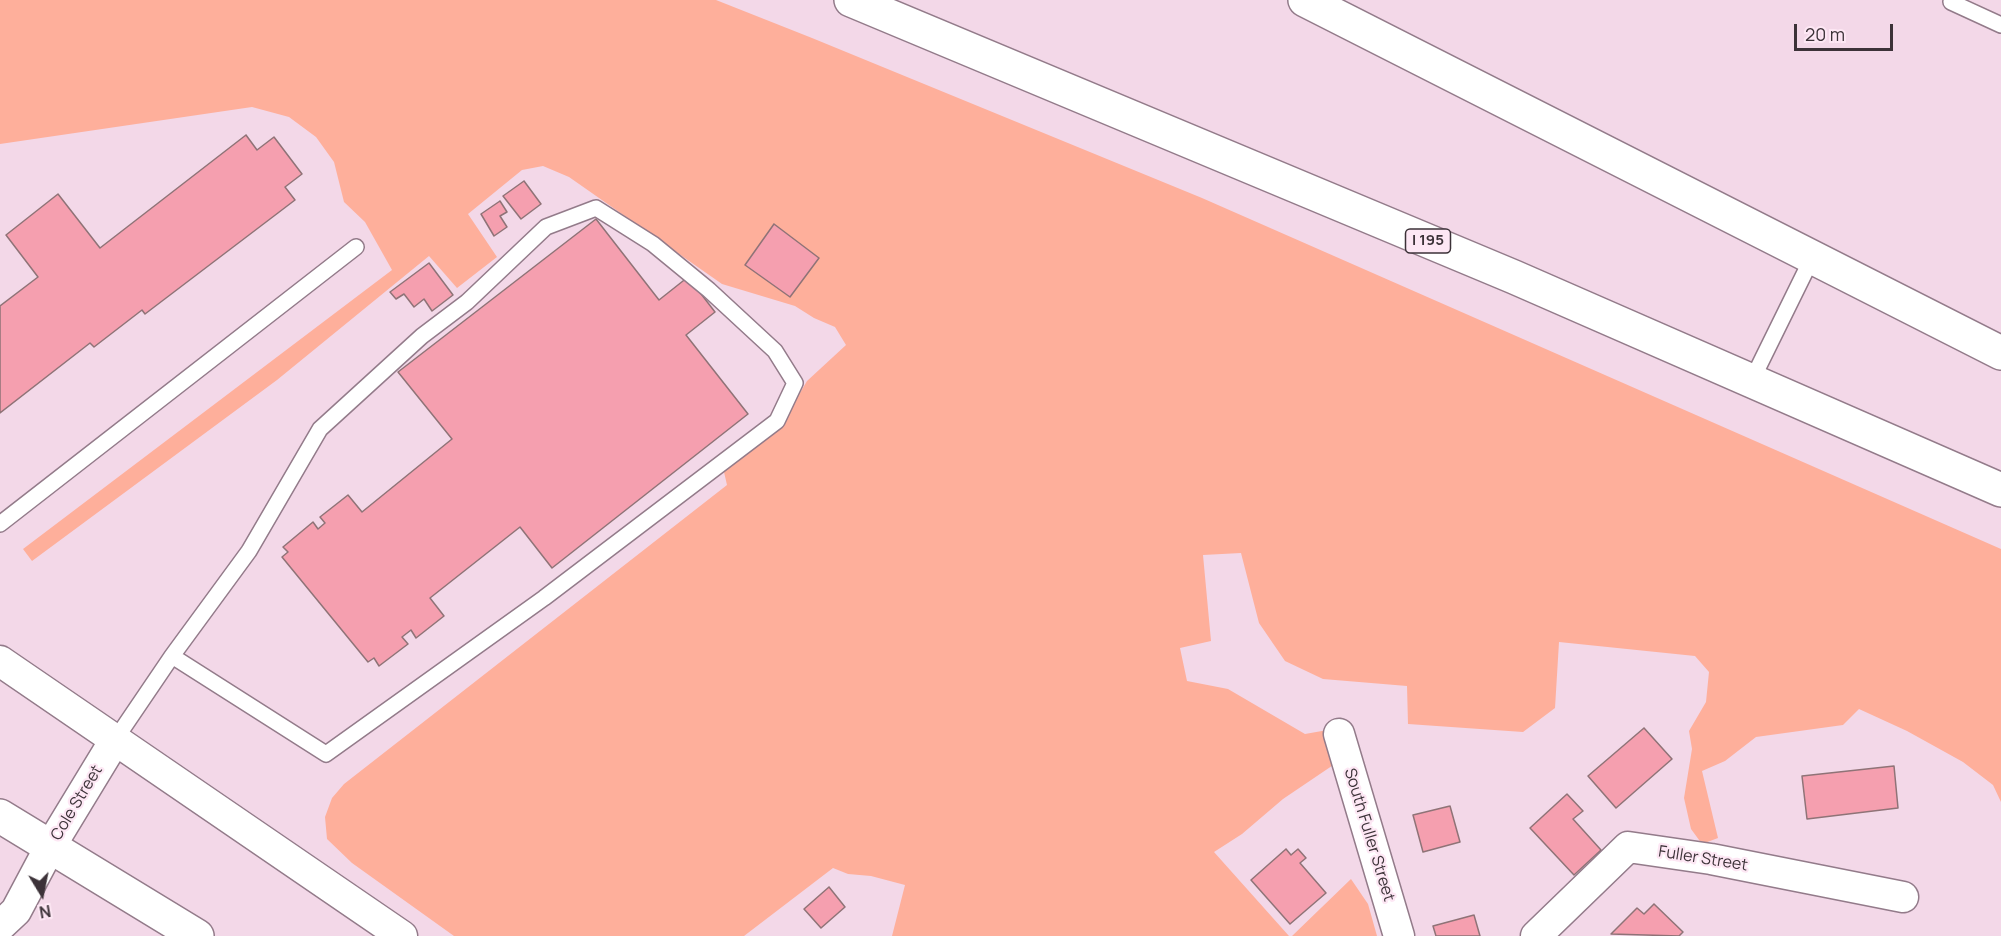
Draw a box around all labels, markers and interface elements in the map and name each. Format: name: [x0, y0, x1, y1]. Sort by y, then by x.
scale bar: [1797, 12, 1896, 50]
text: 20 m: [1805, 22, 1845, 46]
road number: I 195: [1406, 229, 1450, 253]
street label: Cole Street: [47, 762, 107, 844]
street label: South Fuller Street: [1340, 766, 1398, 904]
street label: Fuller Street: [1657, 842, 1749, 876]
north arrow: [12, 864, 72, 924]
text: N: [38, 900, 53, 924]

